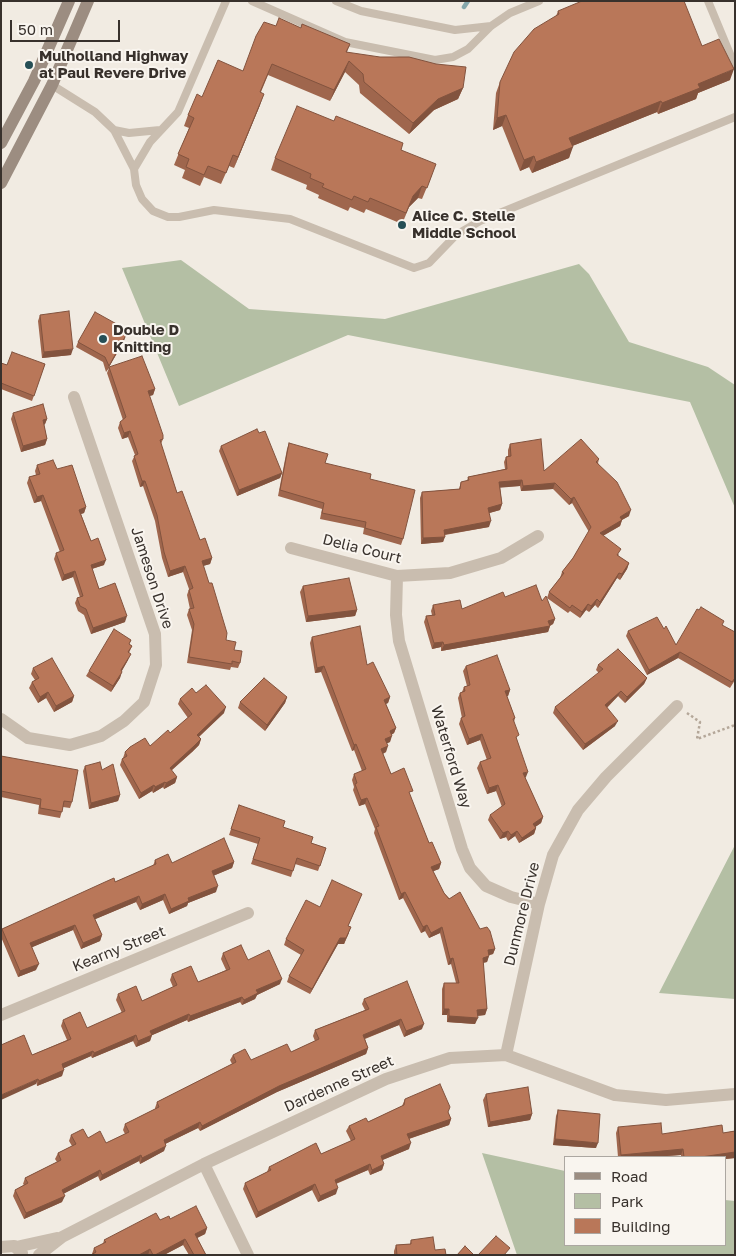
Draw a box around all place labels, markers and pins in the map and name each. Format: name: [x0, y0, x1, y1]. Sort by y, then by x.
place label: Mulholland Highway at Paul Revere Drive: [39, 47, 188, 82]
marker: Mulholland Highway at Paul Revere Drive: [23, 59, 35, 71]
place label: Alice C. Stelle Middle School: [412, 207, 516, 242]
marker: Alice C. Stelle Middle School: [396, 219, 408, 231]
place label: Double D Knitting: [113, 321, 179, 356]
marker: Double D Knitting: [97, 333, 109, 345]

